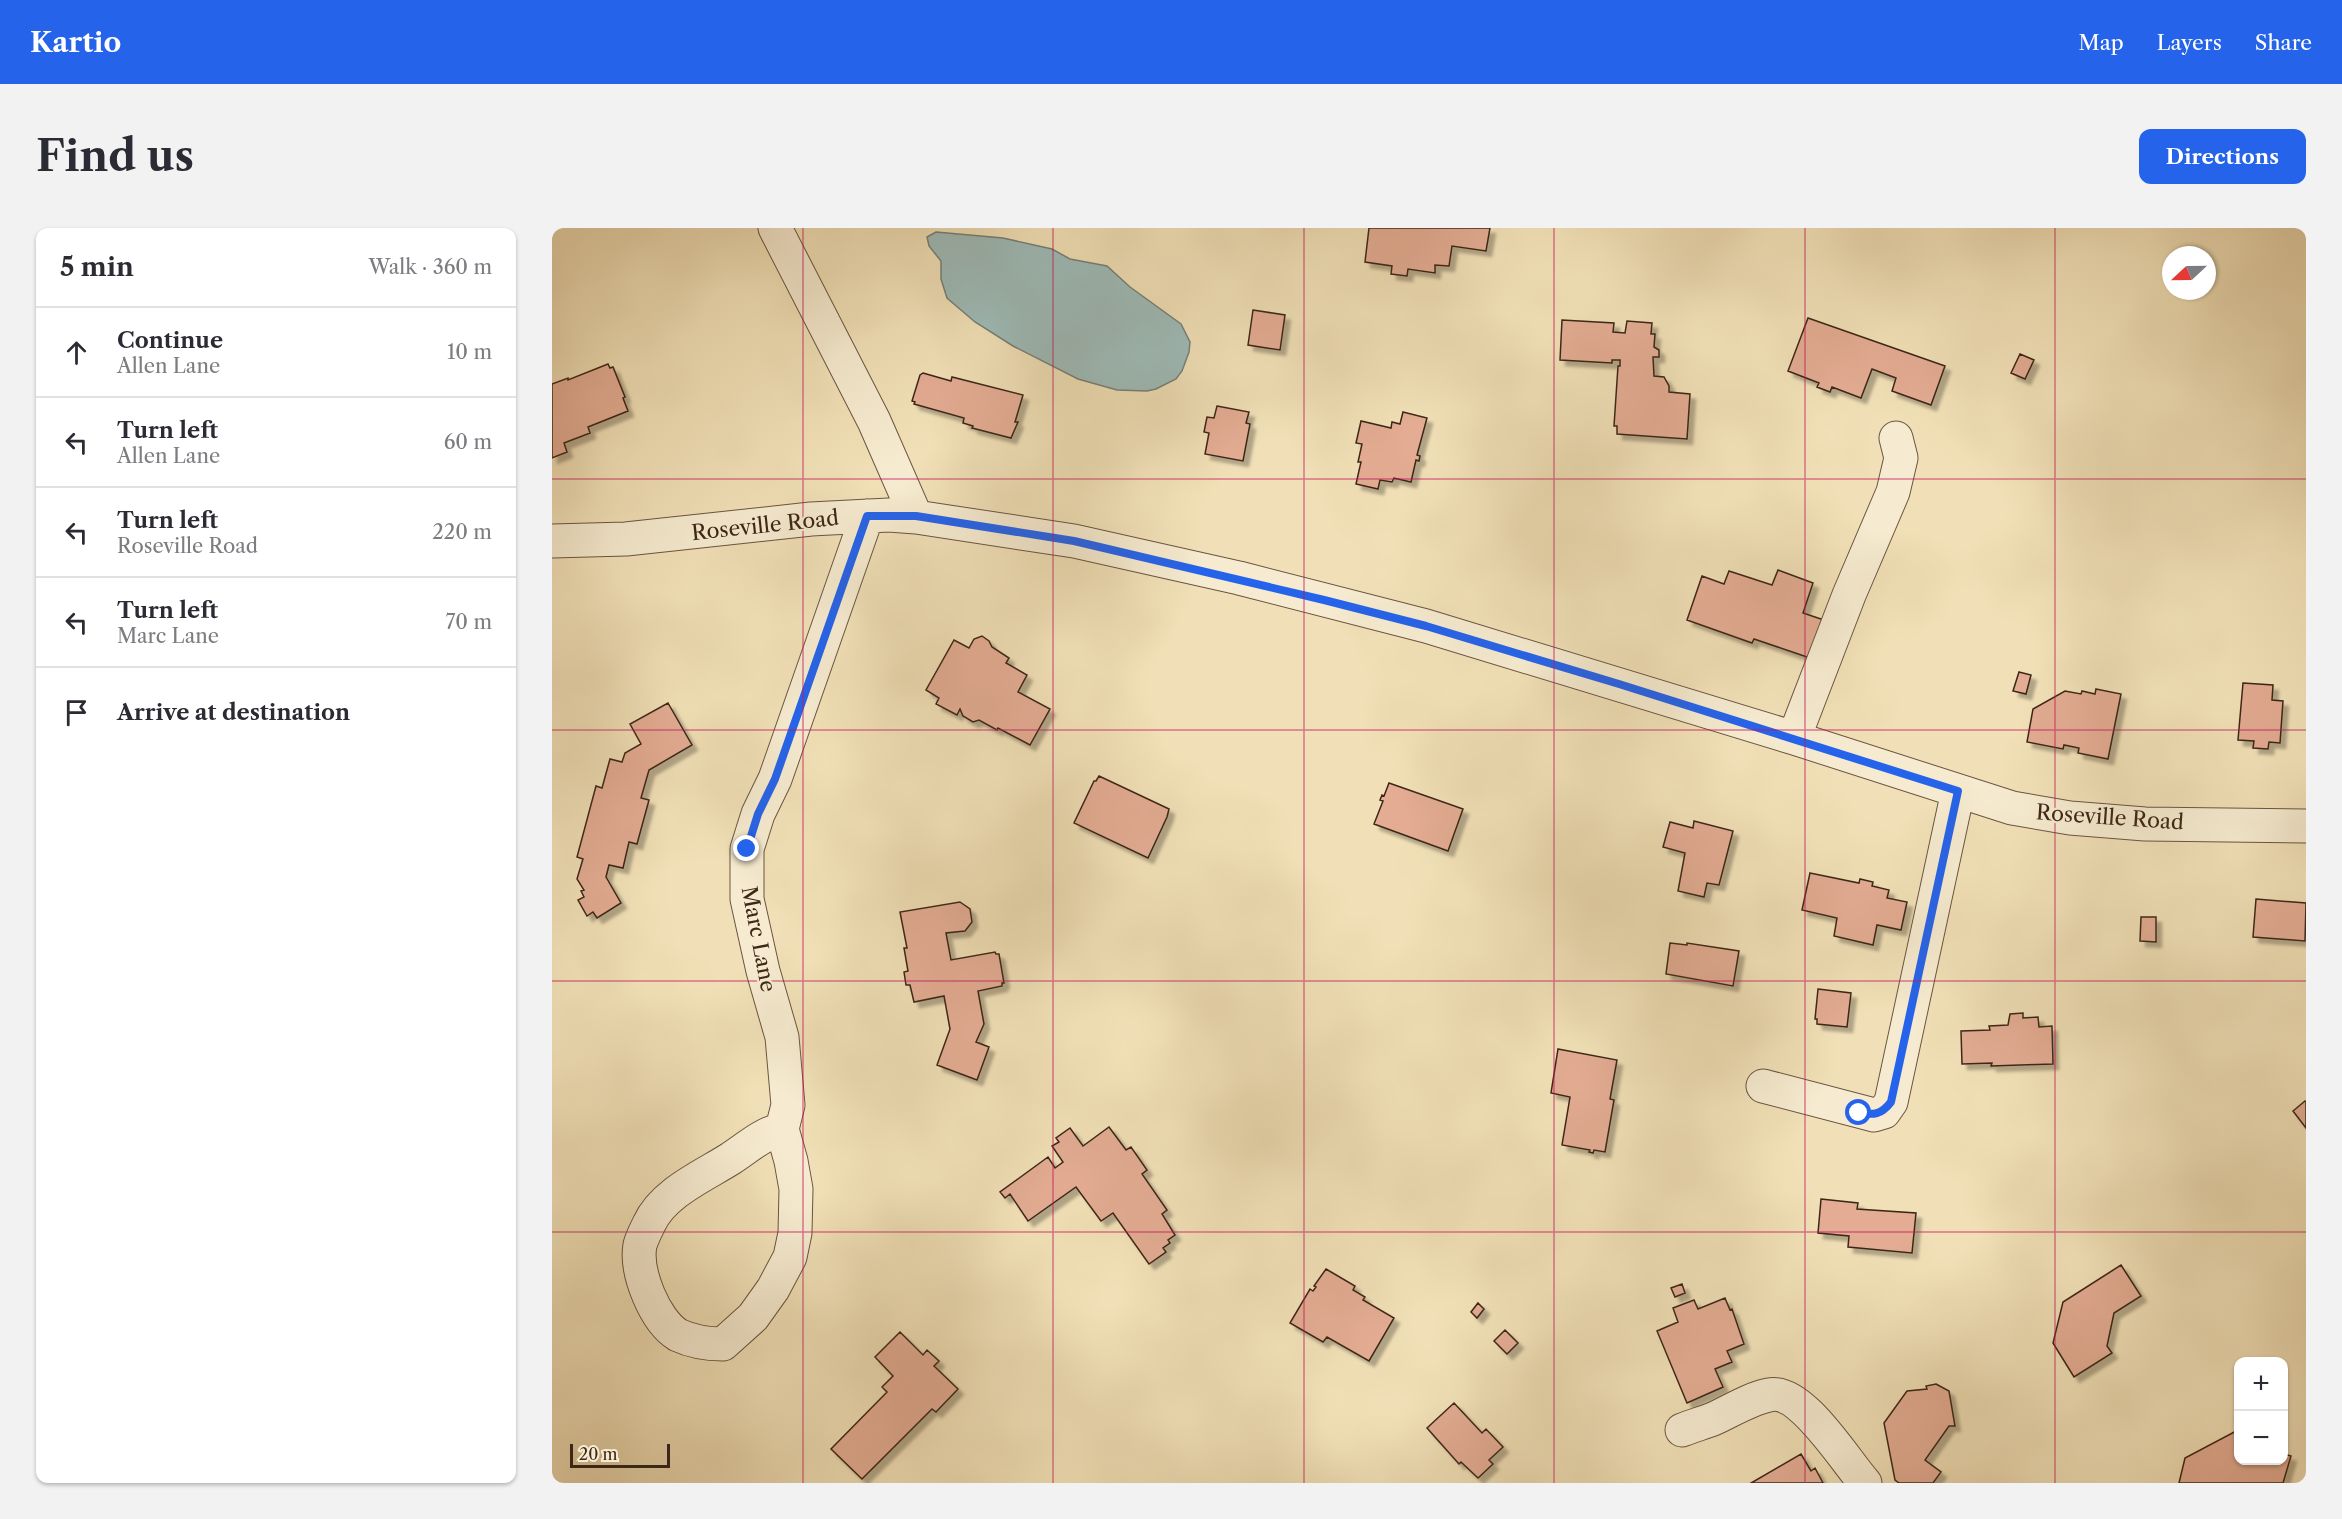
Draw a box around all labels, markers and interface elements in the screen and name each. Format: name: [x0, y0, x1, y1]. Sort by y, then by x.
text: Kartio: [30, 25, 121, 59]
text: Map: [2079, 30, 2124, 55]
text: Layers: [2157, 30, 2222, 55]
text: Share: [2255, 30, 2312, 55]
button: Directions: [2139, 129, 2306, 184]
text: Find us: [36, 130, 194, 182]
north arrow: [2162, 246, 2216, 300]
text: 5 min: [60, 251, 134, 283]
text: Walk · 360 m: [369, 255, 492, 279]
text: Continue: [117, 327, 223, 354]
icon: ahead: [60, 336, 93, 369]
text: 10 m: [447, 340, 492, 364]
text: Allen Lane: [117, 354, 220, 378]
text: Turn left: [117, 417, 218, 444]
icon: left: [60, 426, 93, 459]
text: 60 m: [444, 430, 492, 454]
text: Allen Lane: [117, 444, 220, 468]
street label: Roseville Road: [690, 505, 840, 545]
text: Turn left: [117, 507, 218, 534]
icon: left: [60, 516, 93, 549]
text: 220 m: [432, 520, 492, 544]
text: Roseville Road: [117, 534, 258, 558]
text: Turn left: [117, 597, 218, 624]
icon: left: [60, 606, 93, 639]
text: 70 m: [446, 610, 492, 634]
text: Marc Lane: [117, 624, 219, 648]
icon: arrive: [60, 696, 93, 729]
text: Arrive at destination: [117, 699, 350, 726]
street label: Roseville Road: [2035, 799, 2185, 835]
route end: [733, 835, 759, 861]
street label: Marc Lane: [737, 884, 781, 994]
route start: [1845, 1099, 1871, 1125]
map controls: [2234, 1357, 2288, 1465]
button: +: [2234, 1357, 2288, 1411]
button: −: [2234, 1411, 2288, 1465]
scale bar: [570, 1441, 670, 1468]
text: 20 m: [579, 1444, 618, 1464]

